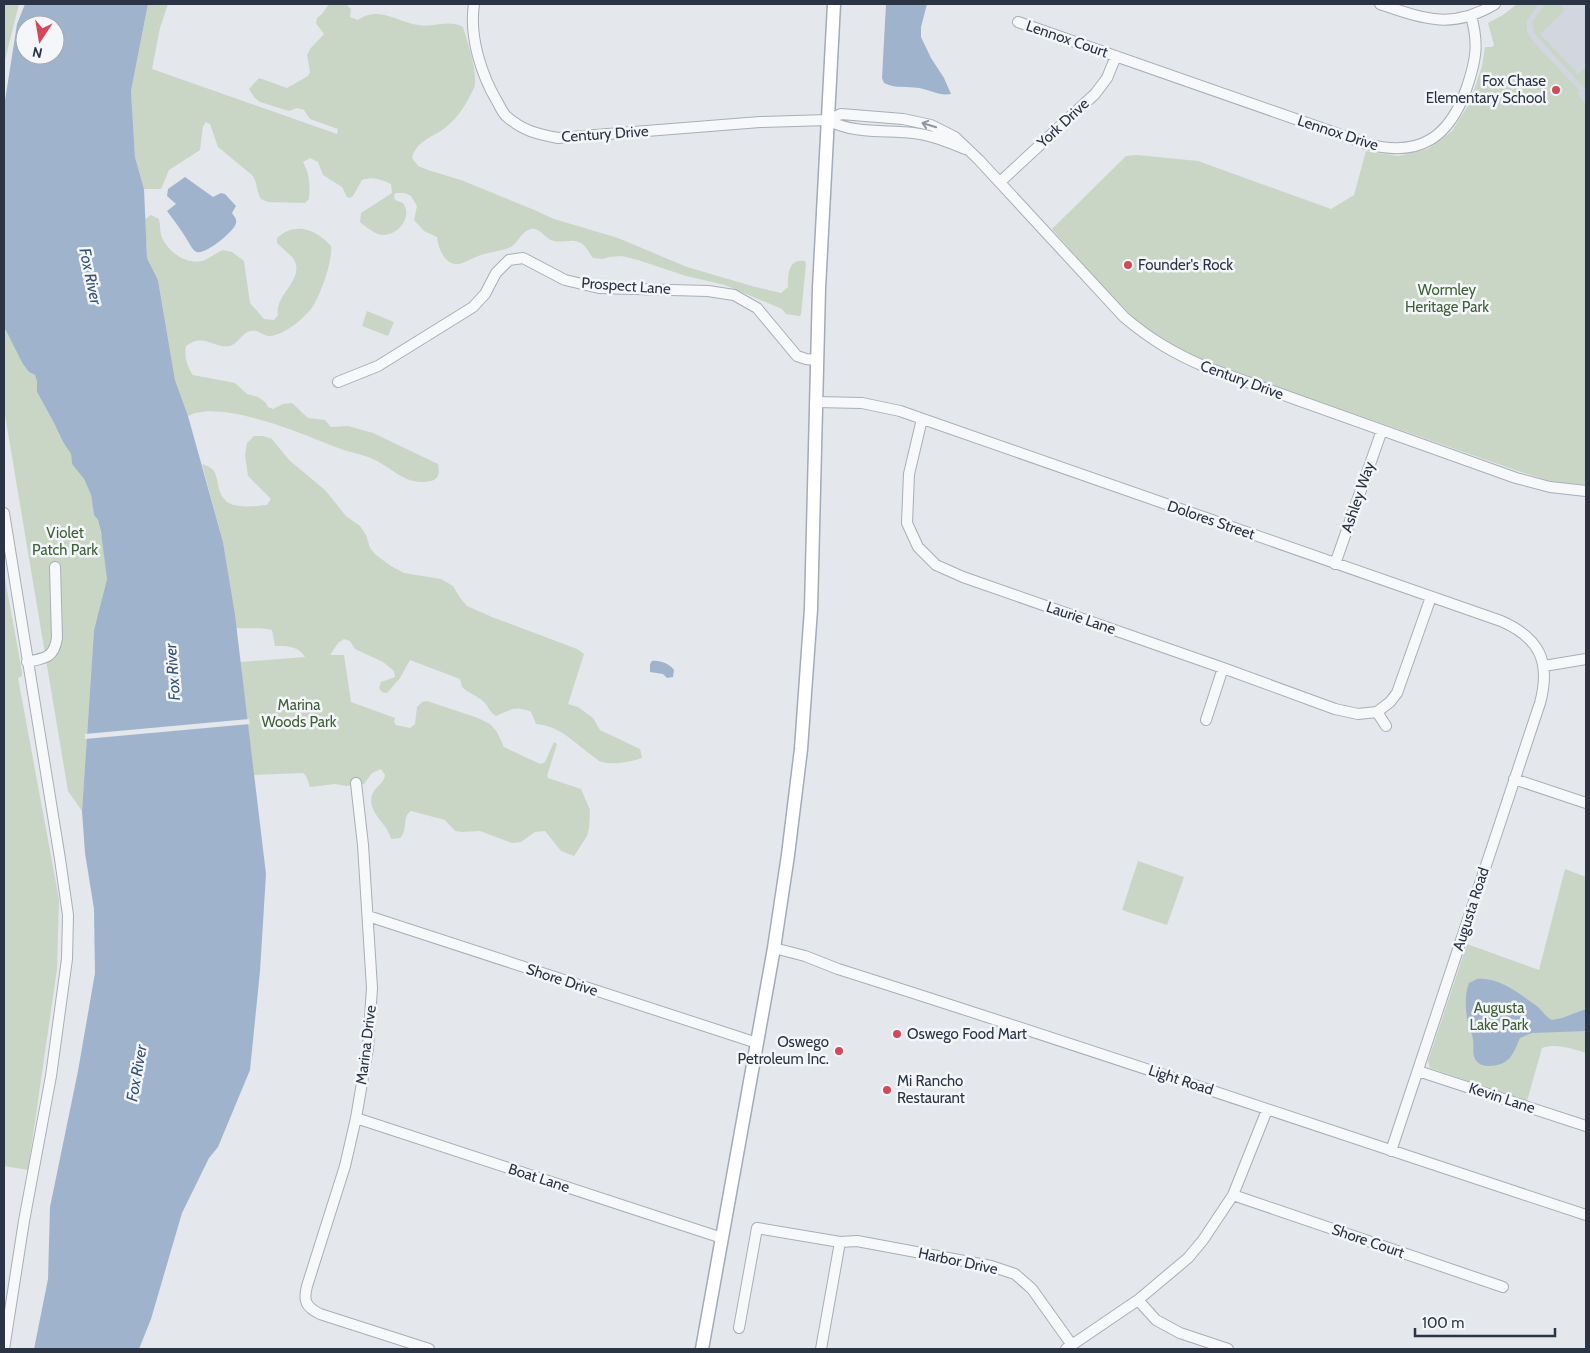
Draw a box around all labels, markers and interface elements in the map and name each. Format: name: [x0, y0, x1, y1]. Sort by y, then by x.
north arrow: [15, 15, 65, 65]
street label: Lennox Court: [1024, 17, 1110, 61]
text: N: [31, 43, 44, 63]
place label: Fox Chase Elementary School: [1426, 72, 1546, 107]
marker: Fox Chase Elementary School: [1550, 84, 1562, 96]
street label: York Drive: [1033, 94, 1093, 152]
street label: Lennox Drive: [1295, 111, 1381, 155]
one-way arrow: [922, 119, 938, 129]
street label: Century Drive: [561, 122, 649, 146]
water label: Fox River: [75, 246, 106, 307]
place label: Founder's Rock: [1138, 256, 1233, 274]
marker: Founder's Rock: [1122, 259, 1134, 271]
street label: Prospect Lane: [581, 274, 672, 298]
park label: Wormley Heritage Park: [1405, 281, 1489, 316]
street label: Century Drive: [1198, 357, 1286, 403]
street label: Ashley Way: [1337, 459, 1379, 535]
street label: Dolores Street: [1165, 497, 1257, 543]
park label: Violet Patch Park: [32, 524, 98, 559]
street label: Laurie Lane: [1044, 598, 1118, 638]
water label: Fox River: [161, 642, 184, 701]
park label: Marina Woods Park: [261, 696, 337, 731]
street label: Augusta Road: [1449, 865, 1493, 953]
street label: Shore Drive: [524, 960, 600, 1000]
park label: Augusta Lake Park: [1469, 999, 1529, 1034]
street label: Marina Drive: [352, 1004, 380, 1086]
place label: Oswego Food Mart: [907, 1025, 1027, 1043]
marker: Oswego Food Mart: [891, 1028, 903, 1040]
place label: Oswego Petroleum Inc.: [738, 1033, 829, 1068]
water label: Fox River: [122, 1042, 151, 1103]
marker: Oswego Petroleum Inc.: [833, 1045, 845, 1057]
street label: Light Road: [1146, 1061, 1216, 1099]
place label: Mi Rancho Restaurant: [897, 1072, 965, 1107]
street label: Kevin Lane: [1467, 1079, 1538, 1117]
marker: Mi Rancho Restaurant: [881, 1084, 893, 1096]
street label: Boat Lane: [506, 1160, 572, 1196]
street label: Shore Court: [1329, 1220, 1407, 1262]
street label: Harbor Drive: [917, 1244, 1000, 1278]
scale bar: [1415, 1306, 1555, 1338]
text: 100 m: [1422, 1314, 1464, 1332]

